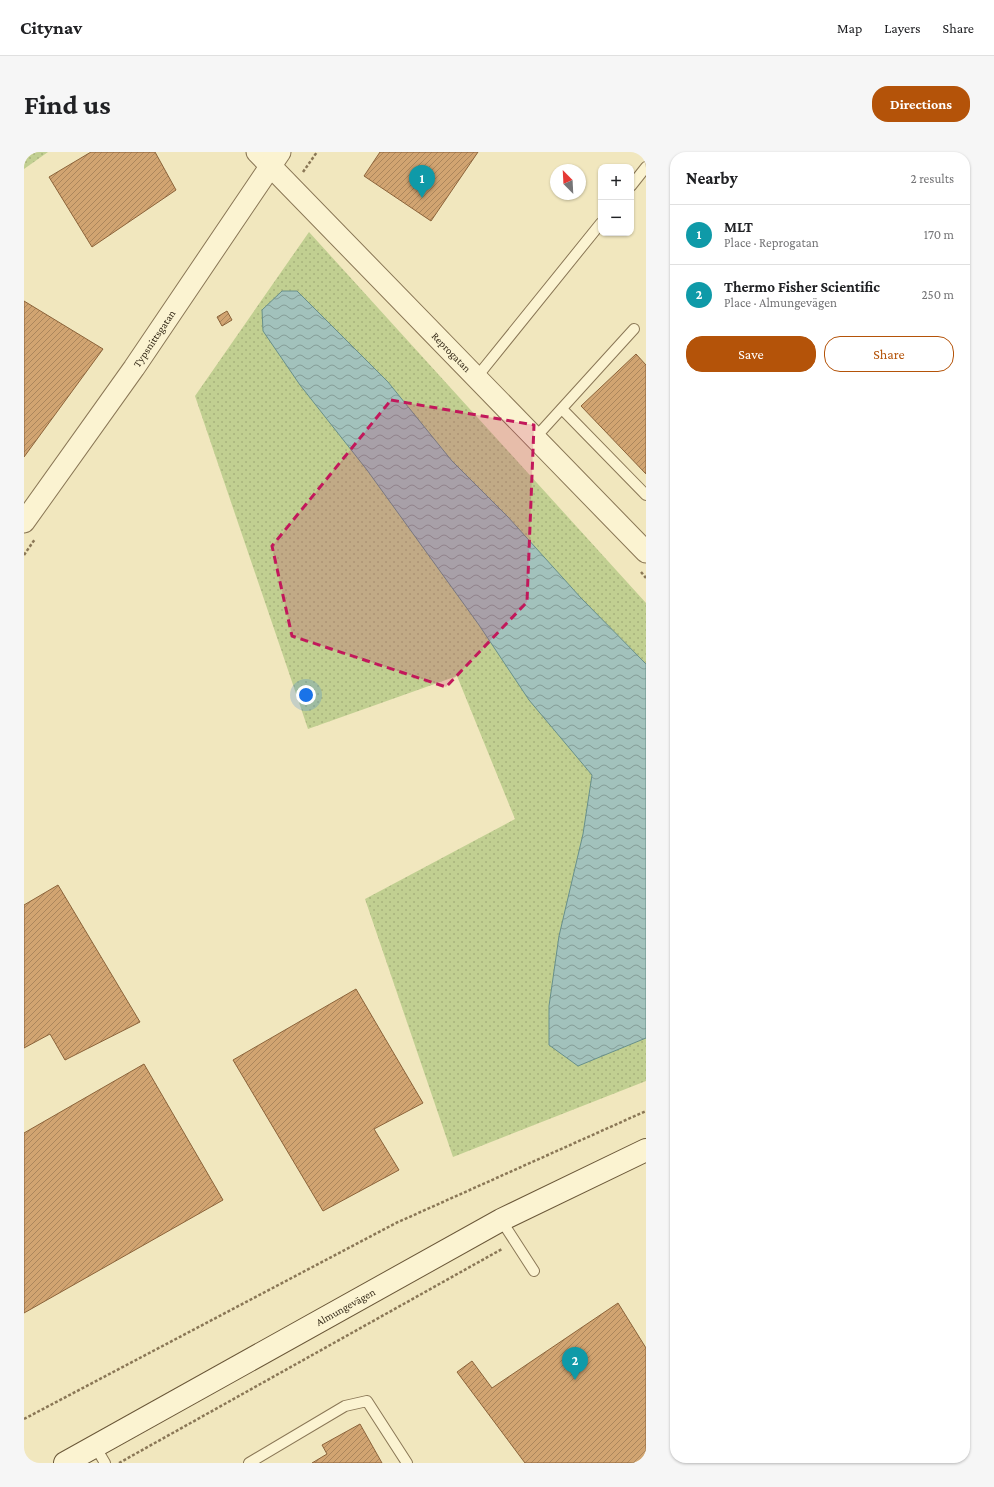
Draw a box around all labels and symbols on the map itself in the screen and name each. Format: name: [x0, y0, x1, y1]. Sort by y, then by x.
north arrow: [550, 164, 586, 200]
pin: 1: [409, 165, 435, 198]
street label: Typsnittsgatan: [130, 307, 178, 369]
street label: Reprogatan: [430, 330, 474, 374]
your location: [296, 685, 316, 705]
street label: Almungevägen: [314, 1285, 377, 1328]
pin: 2: [562, 1347, 588, 1380]

